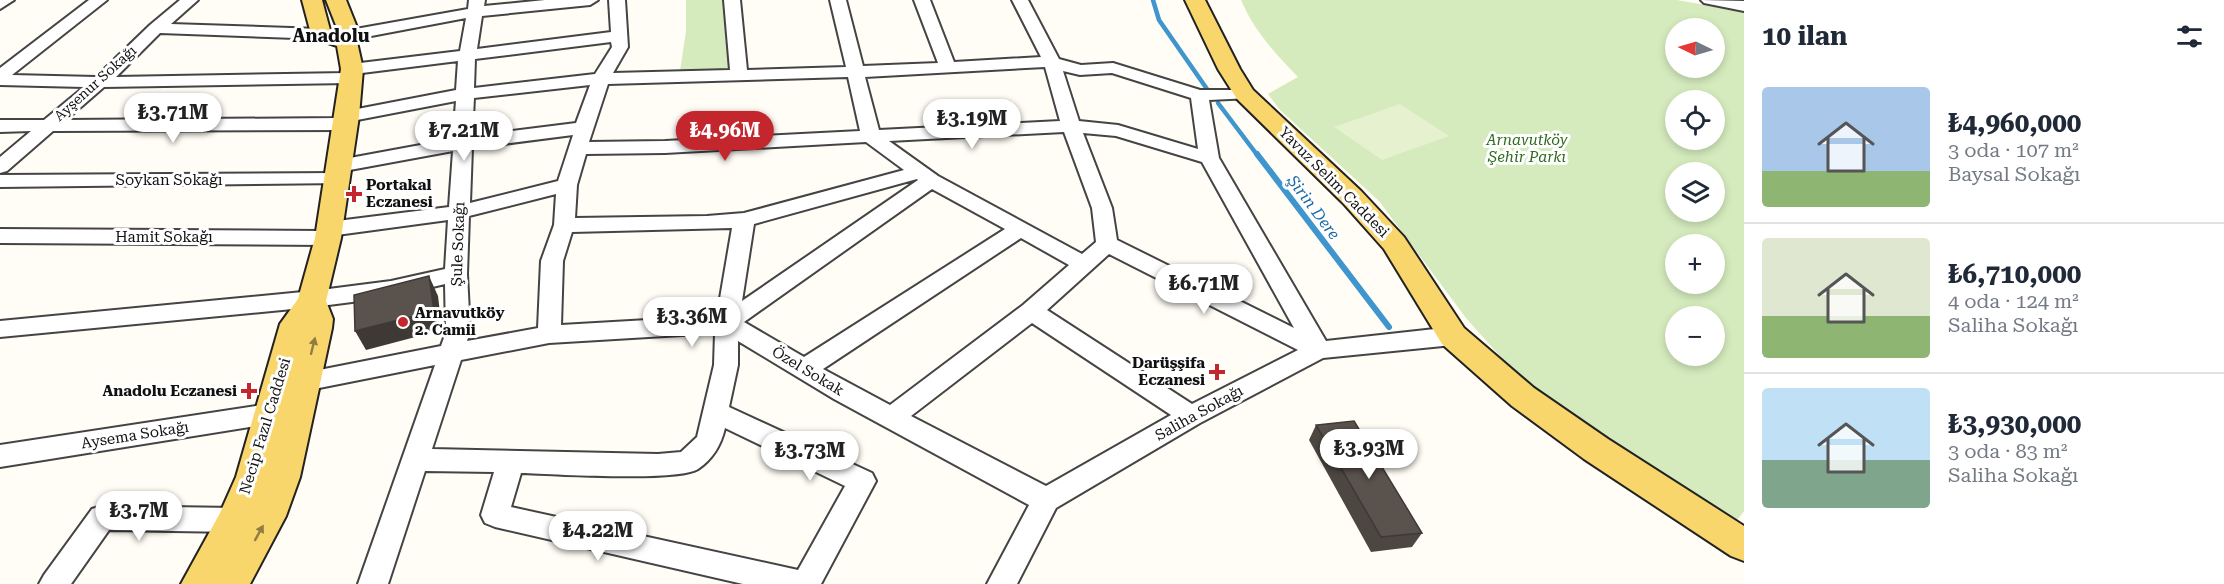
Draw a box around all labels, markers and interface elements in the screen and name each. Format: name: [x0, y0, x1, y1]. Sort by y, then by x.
north arrow: [1665, 18, 1725, 78]
map controls: [1665, 18, 1725, 366]
icon: filters: [2173, 20, 2206, 53]
text: 10 ilan: [1762, 21, 1848, 51]
district label: Anadolu: [293, 25, 370, 46]
street label: Ayşenur Sokağı: [51, 42, 140, 124]
button: locate: [1665, 90, 1725, 150]
pin: ₺3.71M: [124, 93, 222, 144]
pin: ₺3.19M: [923, 99, 1021, 150]
text: ₺3.71M: [138, 100, 208, 124]
text: ₺3.19M: [937, 106, 1007, 130]
text: ₺4,960,000: [1948, 108, 2081, 138]
pin: ₺7.21M: [415, 111, 513, 162]
pin: ₺4.96M: [676, 111, 774, 162]
icon: home: [1810, 111, 1882, 183]
text: ₺7.21M: [429, 118, 499, 142]
text: ₺4.96M: [690, 118, 760, 142]
street label: Yavuz Selim Caddesi: [1275, 123, 1393, 241]
park label: Arnavutköy Şehir Parkı: [1486, 131, 1568, 166]
text: 3 oda · 107 m²: [1948, 138, 2079, 162]
button: layers: [1665, 162, 1725, 222]
text: Baysal Sokağı: [1948, 162, 2080, 186]
street label: Soykan Sokağı: [115, 171, 223, 189]
water label: Şirin Dere: [1283, 171, 1344, 243]
place label: Portakal Eczanesi: [366, 176, 433, 211]
marker: Portakal Eczanesi: [347, 187, 361, 201]
street label: Şule Sokağı: [448, 201, 468, 287]
street label: Hamit Sokağı: [115, 228, 213, 246]
button: +: [1665, 234, 1725, 294]
text: ₺6,710,000: [1948, 259, 2081, 289]
icon: home: [1810, 262, 1882, 334]
pin: ₺6.71M: [1155, 264, 1253, 315]
text: ₺6.71M: [1169, 271, 1239, 295]
text: 4 oda · 124 m²: [1948, 289, 2079, 313]
pin: ₺3.36M: [643, 297, 741, 348]
place label: Arnavutköy 2. Camii: [415, 304, 504, 339]
text: ₺3.36M: [657, 304, 727, 328]
button: −: [1665, 306, 1725, 366]
text: Saliha Sokağı: [1948, 313, 2078, 337]
marker: Arnavutköy 2. Camii: [396, 315, 410, 329]
one-way arrow: [308, 337, 318, 355]
street label: Özel Sokak: [769, 342, 848, 400]
place label: Darüşşifa Eczanesi: [1132, 354, 1205, 389]
street label: Necip Fazıl Caddesi: [236, 355, 294, 496]
marker: Darüşşifa Eczanesi: [1210, 365, 1224, 379]
street label: Saliha Sokağı: [1152, 381, 1246, 445]
place label: Anadolu Eczanesi: [102, 382, 237, 400]
marker: Anadolu Eczanesi: [242, 384, 256, 398]
text: ₺3,930,000: [1948, 409, 2081, 439]
icon: home: [1810, 412, 1882, 484]
street label: Aysema Sokağı: [80, 418, 190, 452]
pin: ₺3.93M: [1320, 429, 1418, 480]
pin: ₺3.73M: [761, 431, 859, 482]
text: ₺3.93M: [1334, 436, 1404, 460]
text: ₺3.73M: [775, 438, 845, 462]
text: 3 oda · 83 m²: [1948, 439, 2068, 463]
text: Saliha Sokağı: [1948, 463, 2078, 487]
pin: ₺3.7M: [97, 491, 181, 542]
text: ₺3.7M: [109, 498, 169, 522]
pin: ₺4.22M: [549, 511, 647, 562]
text: ₺4.22M: [563, 518, 633, 542]
one-way arrow: [254, 524, 264, 541]

